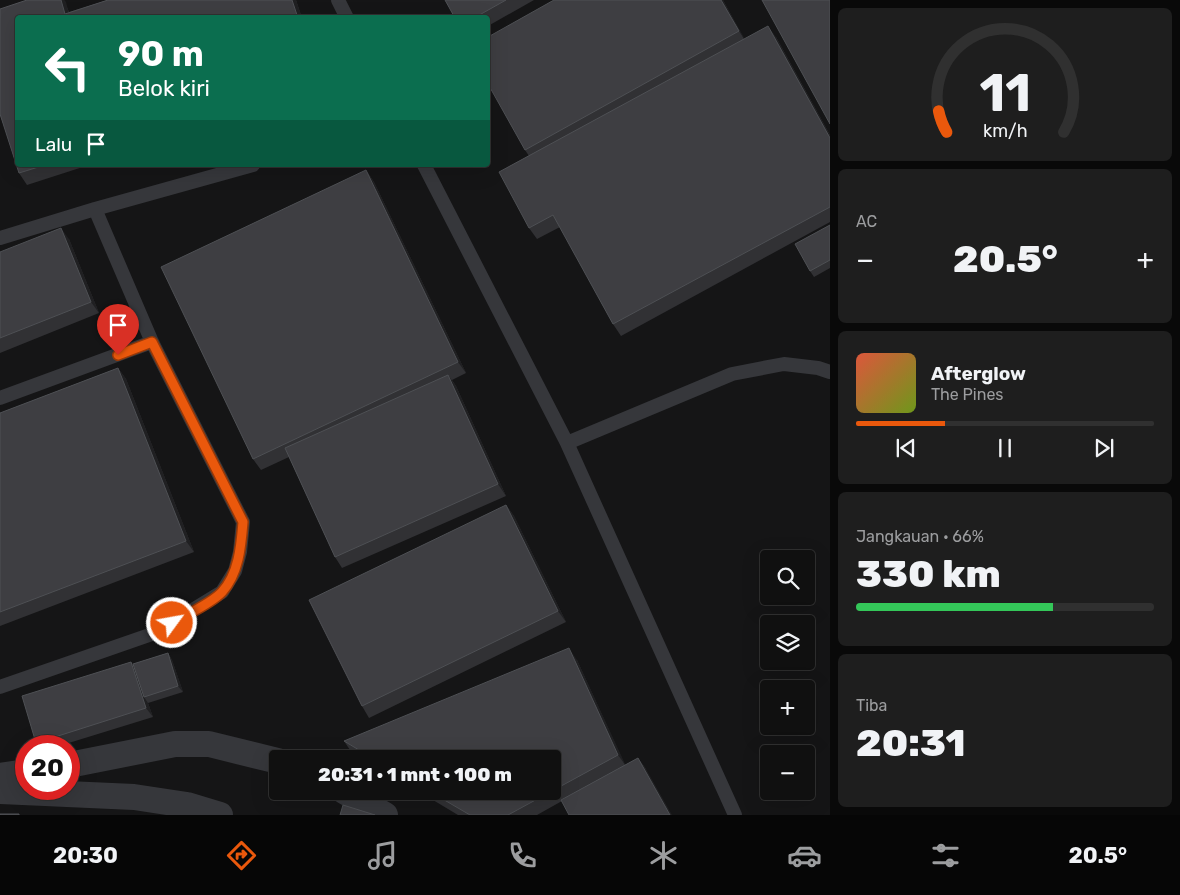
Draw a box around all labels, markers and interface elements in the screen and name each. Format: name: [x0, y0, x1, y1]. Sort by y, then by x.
text: 90 m: [118, 33, 204, 75]
icon: left: [35, 35, 100, 100]
text: 11: [979, 62, 1031, 124]
text: Belok kiri: [118, 75, 210, 102]
text: km/h: [983, 120, 1027, 141]
icon: arrive: [82, 130, 110, 158]
text: Lalu: [35, 133, 72, 156]
text: AC: [856, 212, 877, 231]
text: 20.5°: [953, 236, 1058, 282]
text: −: [856, 243, 874, 276]
text: +: [1137, 243, 1154, 276]
pin: [97, 304, 139, 355]
icon: arrive: [104, 311, 132, 339]
text: Afterglow: [931, 362, 1026, 385]
text: The Pines: [931, 385, 1004, 404]
icon: previous: [892, 434, 920, 462]
icon: pause: [991, 434, 1019, 462]
icon: next: [1090, 434, 1118, 462]
text: Jangkauan · 66%: [856, 527, 984, 546]
map controls: [760, 550, 815, 800]
button: search: [760, 550, 815, 605]
text: 330 km: [856, 551, 1001, 597]
position arrow: [145, 596, 197, 648]
button: layers: [760, 615, 815, 670]
button: +: [760, 680, 815, 735]
text: Tiba: [856, 696, 887, 715]
text: 20:31: [856, 720, 966, 766]
speed limit sign: 20: [15, 735, 80, 800]
button: −: [760, 745, 815, 800]
text: 20:31 · 1 mnt · 100 m: [318, 763, 512, 786]
icon: directions: [224, 838, 259, 873]
icon: music: [365, 838, 400, 873]
icon: phone: [505, 838, 540, 873]
icon: climate: [646, 838, 681, 873]
icon: car: [787, 838, 822, 873]
icon: filters: [928, 838, 963, 873]
text: 20:30: [53, 842, 118, 869]
text: 20.5°: [1068, 842, 1127, 869]

